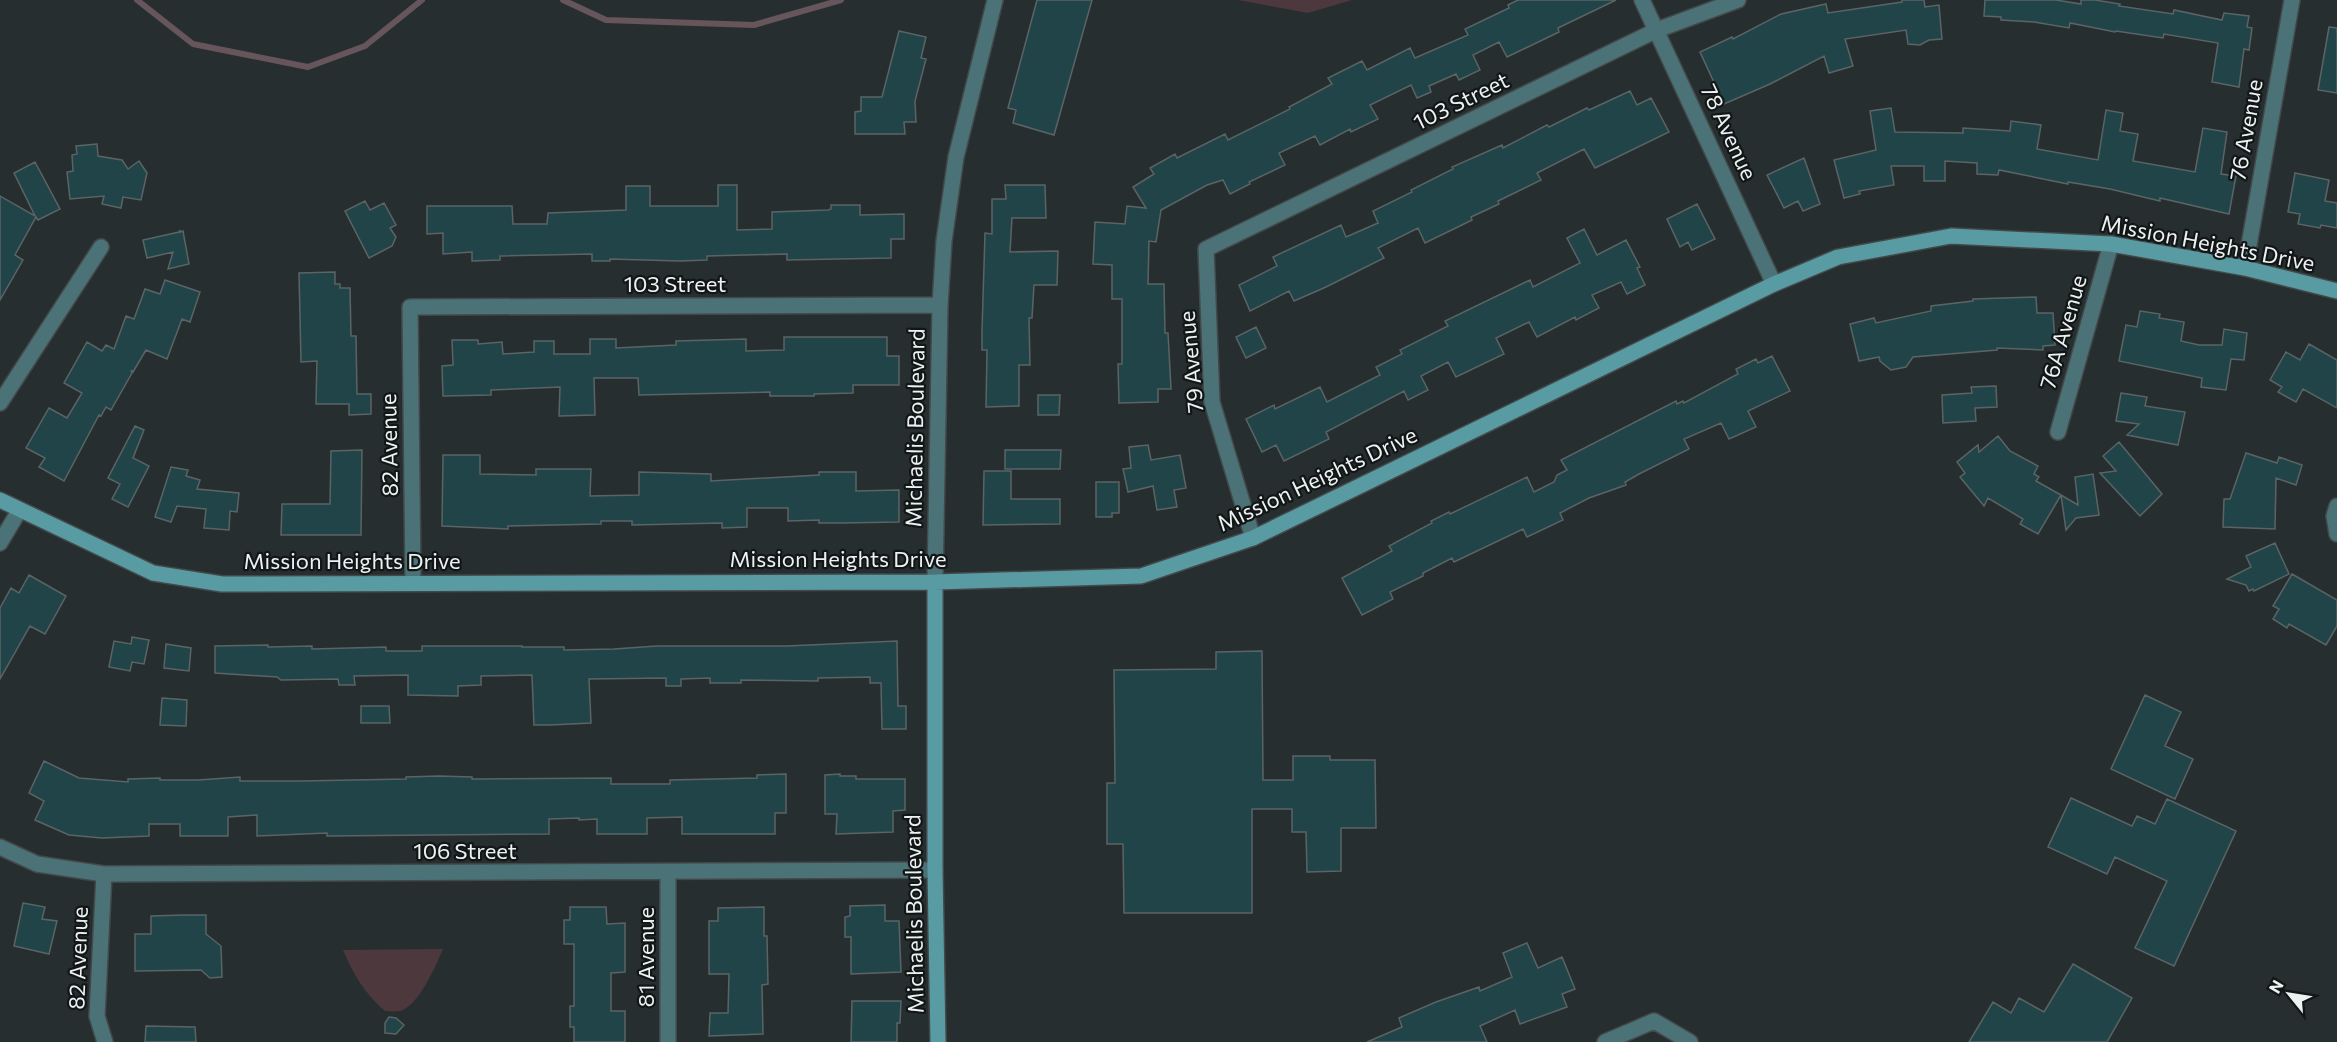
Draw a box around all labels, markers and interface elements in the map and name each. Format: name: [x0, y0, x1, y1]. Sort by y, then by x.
street label: 103 Street: [1409, 66, 1513, 135]
street label: 76 Avenue: [2223, 77, 2268, 183]
street label: 78 Avenue: [1696, 80, 1763, 184]
street label: Mission Heights Drive: [2099, 209, 2317, 276]
street label: 103 Street: [624, 270, 726, 297]
street label: 76A Avenue: [2033, 272, 2092, 392]
street label: 79 Avenue: [1173, 310, 1208, 414]
street label: Michaelis Boulevard: [899, 328, 930, 528]
street label: 82 Avenue: [374, 393, 403, 497]
street label: Mission Heights Drive: [1213, 420, 1421, 537]
street label: Mission Heights Drive: [730, 545, 947, 572]
street label: Mission Heights Drive: [244, 547, 461, 574]
street label: Michaelis Boulevard: [898, 814, 929, 1014]
street label: 106 Street: [413, 837, 517, 864]
street label: 82 Avenue: [62, 906, 93, 1010]
street label: 81 Avenue: [632, 907, 659, 1007]
north arrow: [2259, 964, 2319, 1024]
text: N: [2264, 976, 2287, 996]

